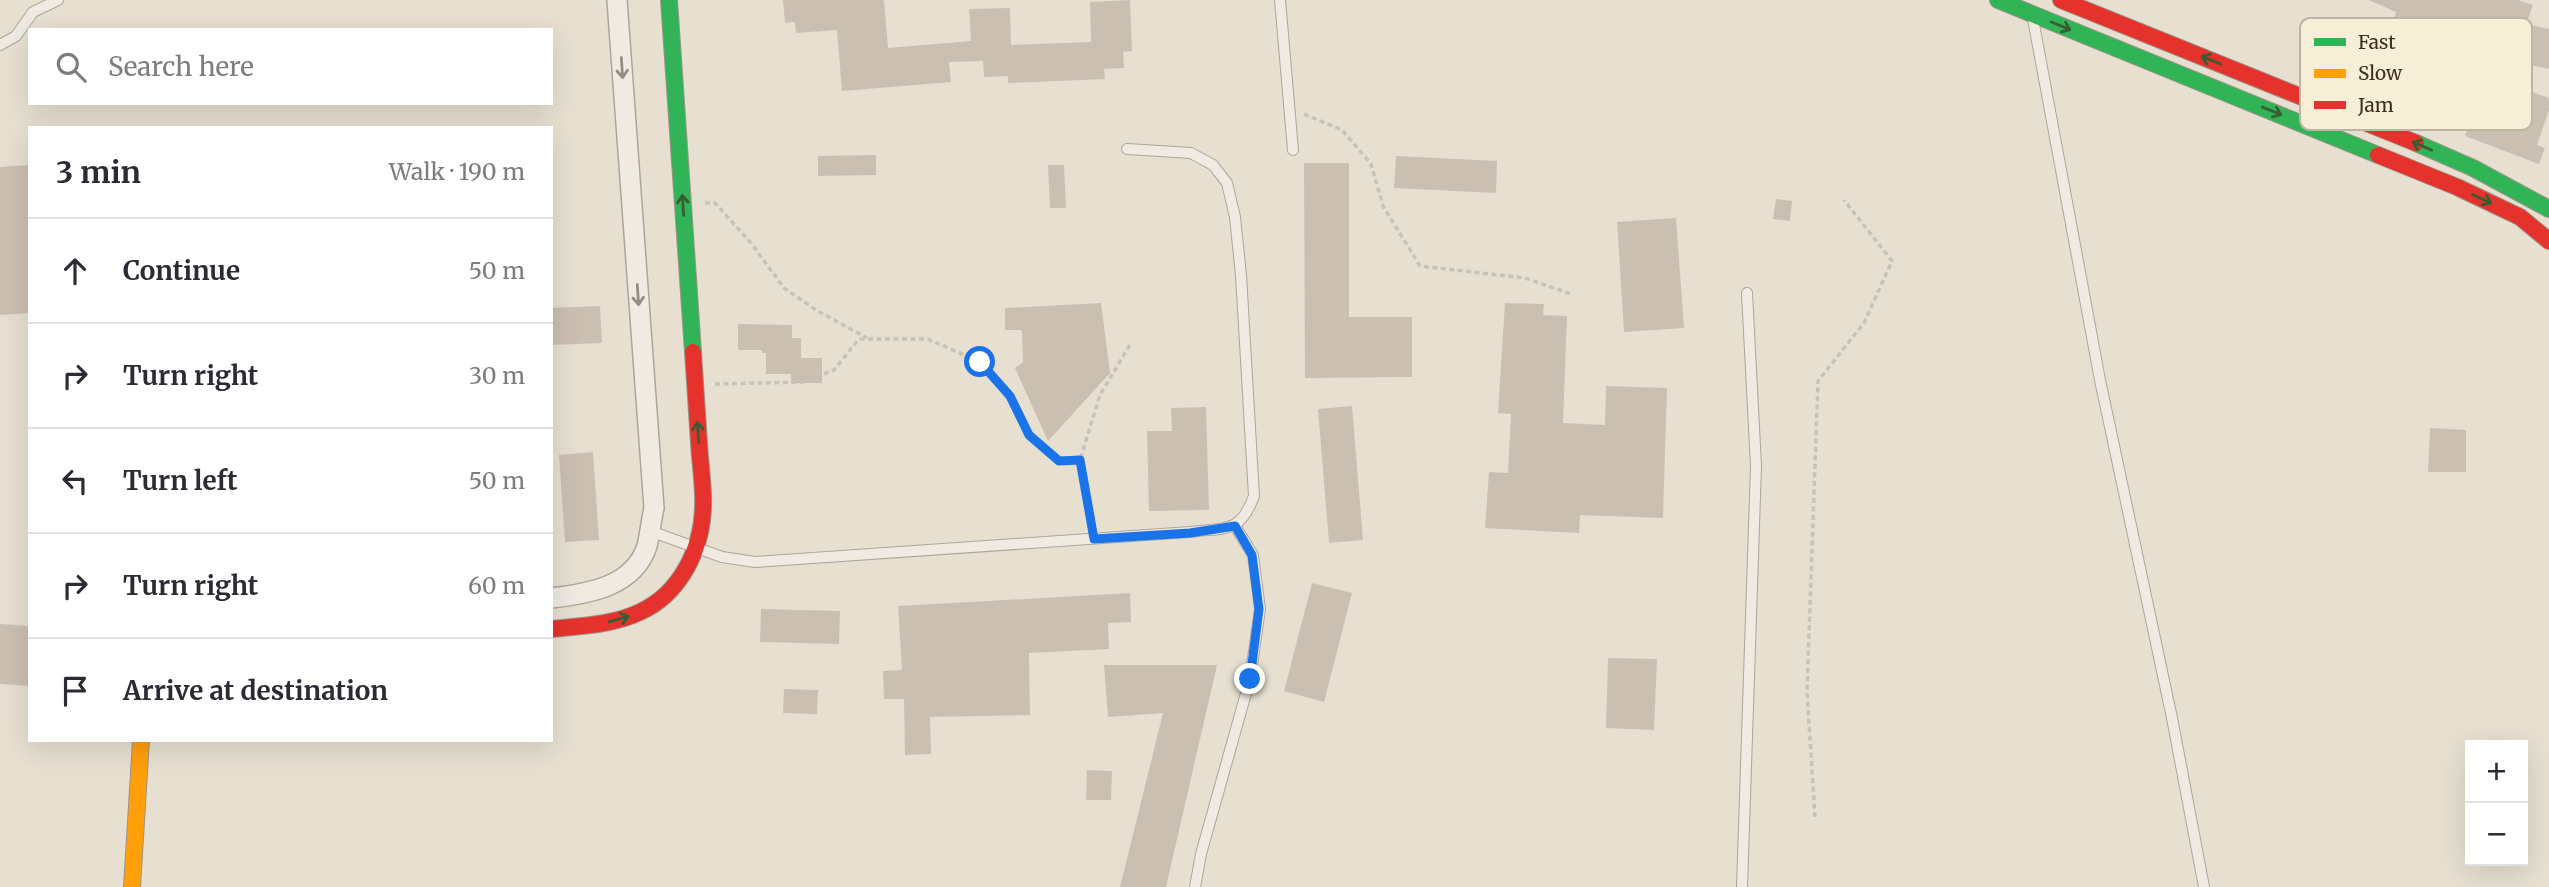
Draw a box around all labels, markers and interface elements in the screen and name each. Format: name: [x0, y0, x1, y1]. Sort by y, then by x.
legend: [2300, 18, 2532, 130]
one-way arrow: [2050, 20, 2072, 33]
search box: [28, 28, 553, 105]
text: Fast: [2358, 30, 2396, 54]
icon: search: [52, 48, 90, 86]
text: Search here: [108, 50, 254, 83]
one-way arrow: [2201, 53, 2223, 66]
one-way arrow: [616, 56, 629, 79]
text: Slow: [2358, 61, 2403, 85]
text: Jam: [2357, 93, 2394, 117]
one-way arrow: [2261, 106, 2283, 119]
one-way arrow: [2412, 139, 2434, 152]
text: 3 min: [56, 153, 141, 191]
text: Walk · 190 m: [389, 157, 525, 186]
one-way arrow: [2471, 192, 2492, 206]
one-way arrow: [676, 195, 689, 217]
icon: ahead: [56, 252, 94, 290]
text: Continue: [123, 254, 240, 287]
text: 50 m: [469, 256, 525, 285]
one-way arrow: [632, 283, 645, 306]
route start: [964, 346, 995, 377]
icon: right: [56, 357, 94, 395]
text: Turn right: [123, 359, 258, 392]
text: 30 m: [469, 361, 525, 390]
one-way arrow: [691, 422, 704, 444]
icon: left: [56, 462, 94, 500]
text: Turn left: [123, 464, 237, 497]
text: 50 m: [469, 466, 525, 495]
icon: right: [56, 567, 94, 605]
text: Turn right: [123, 569, 258, 602]
text: 60 m: [468, 571, 525, 600]
one-way arrow: [607, 612, 629, 625]
route end: [1234, 663, 1265, 694]
icon: arrive: [56, 672, 94, 710]
text: Arrive at destination: [123, 674, 388, 707]
map controls: [2465, 740, 2528, 866]
button: +: [2465, 740, 2528, 803]
button: −: [2465, 803, 2528, 866]

